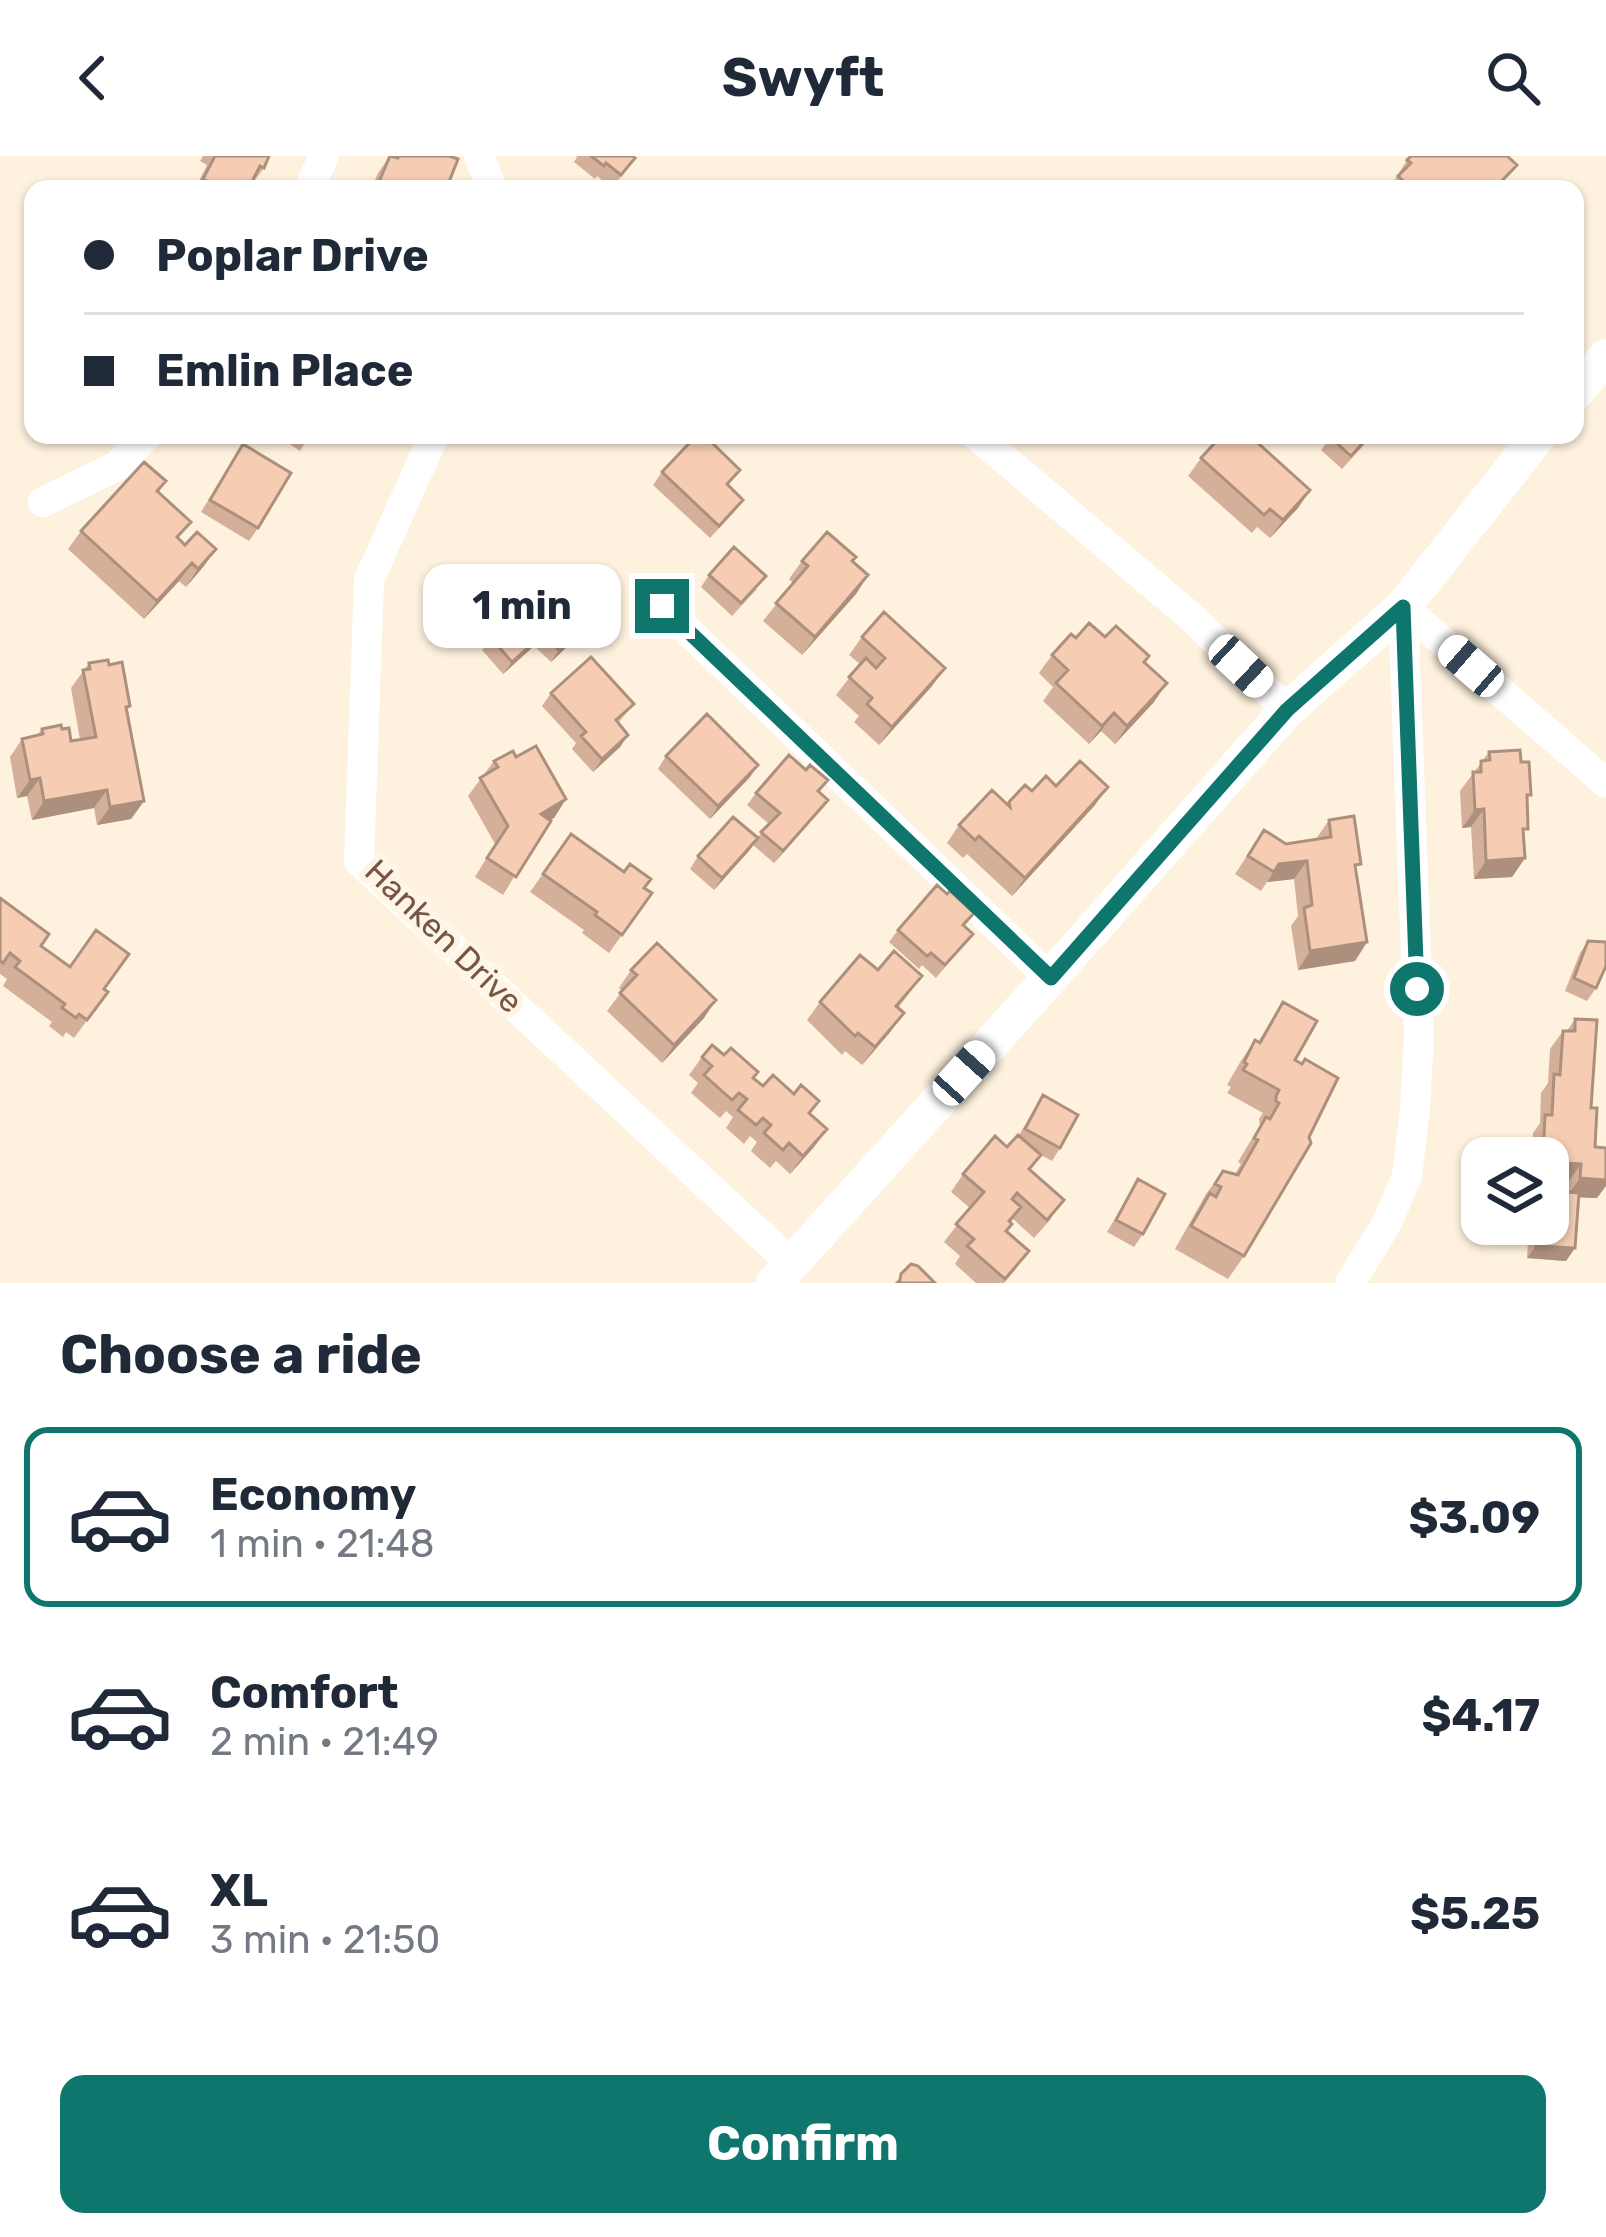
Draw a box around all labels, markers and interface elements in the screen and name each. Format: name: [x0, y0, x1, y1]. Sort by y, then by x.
icon: back: [60, 45, 126, 111]
icon: search: [1480, 45, 1546, 111]
text: Swyft: [722, 46, 884, 110]
text: Poplar Drive: [156, 229, 429, 282]
text: Emlin Place: [156, 344, 413, 397]
callout: 1 min: [422, 564, 620, 648]
route end: [635, 579, 689, 633]
text: 1 min: [472, 583, 572, 629]
car: [1202, 628, 1280, 704]
car: [1432, 629, 1510, 703]
street label: Hanken Drive: [357, 851, 531, 1021]
route start: [1390, 962, 1444, 1016]
car: [927, 1034, 1001, 1112]
map controls: [1461, 1137, 1569, 1245]
button: layers: [1461, 1137, 1569, 1245]
text: Choose a ride: [60, 1323, 422, 1387]
icon: car: [66, 1463, 174, 1571]
text: Economy: [210, 1468, 416, 1521]
text: $3.09: [1408, 1491, 1540, 1544]
text: 1 min · 21:48: [210, 1521, 435, 1567]
icon: car: [66, 1661, 174, 1769]
text: Comfort: [210, 1666, 399, 1719]
text: $4.17: [1422, 1689, 1540, 1742]
text: 2 min · 21:49: [210, 1719, 439, 1765]
icon: car: [66, 1859, 174, 1967]
text: XL: [210, 1864, 268, 1917]
text: $5.25: [1410, 1887, 1540, 1940]
text: 3 min · 21:50: [210, 1917, 440, 1963]
button: Confirm: [60, 2075, 1546, 2213]

